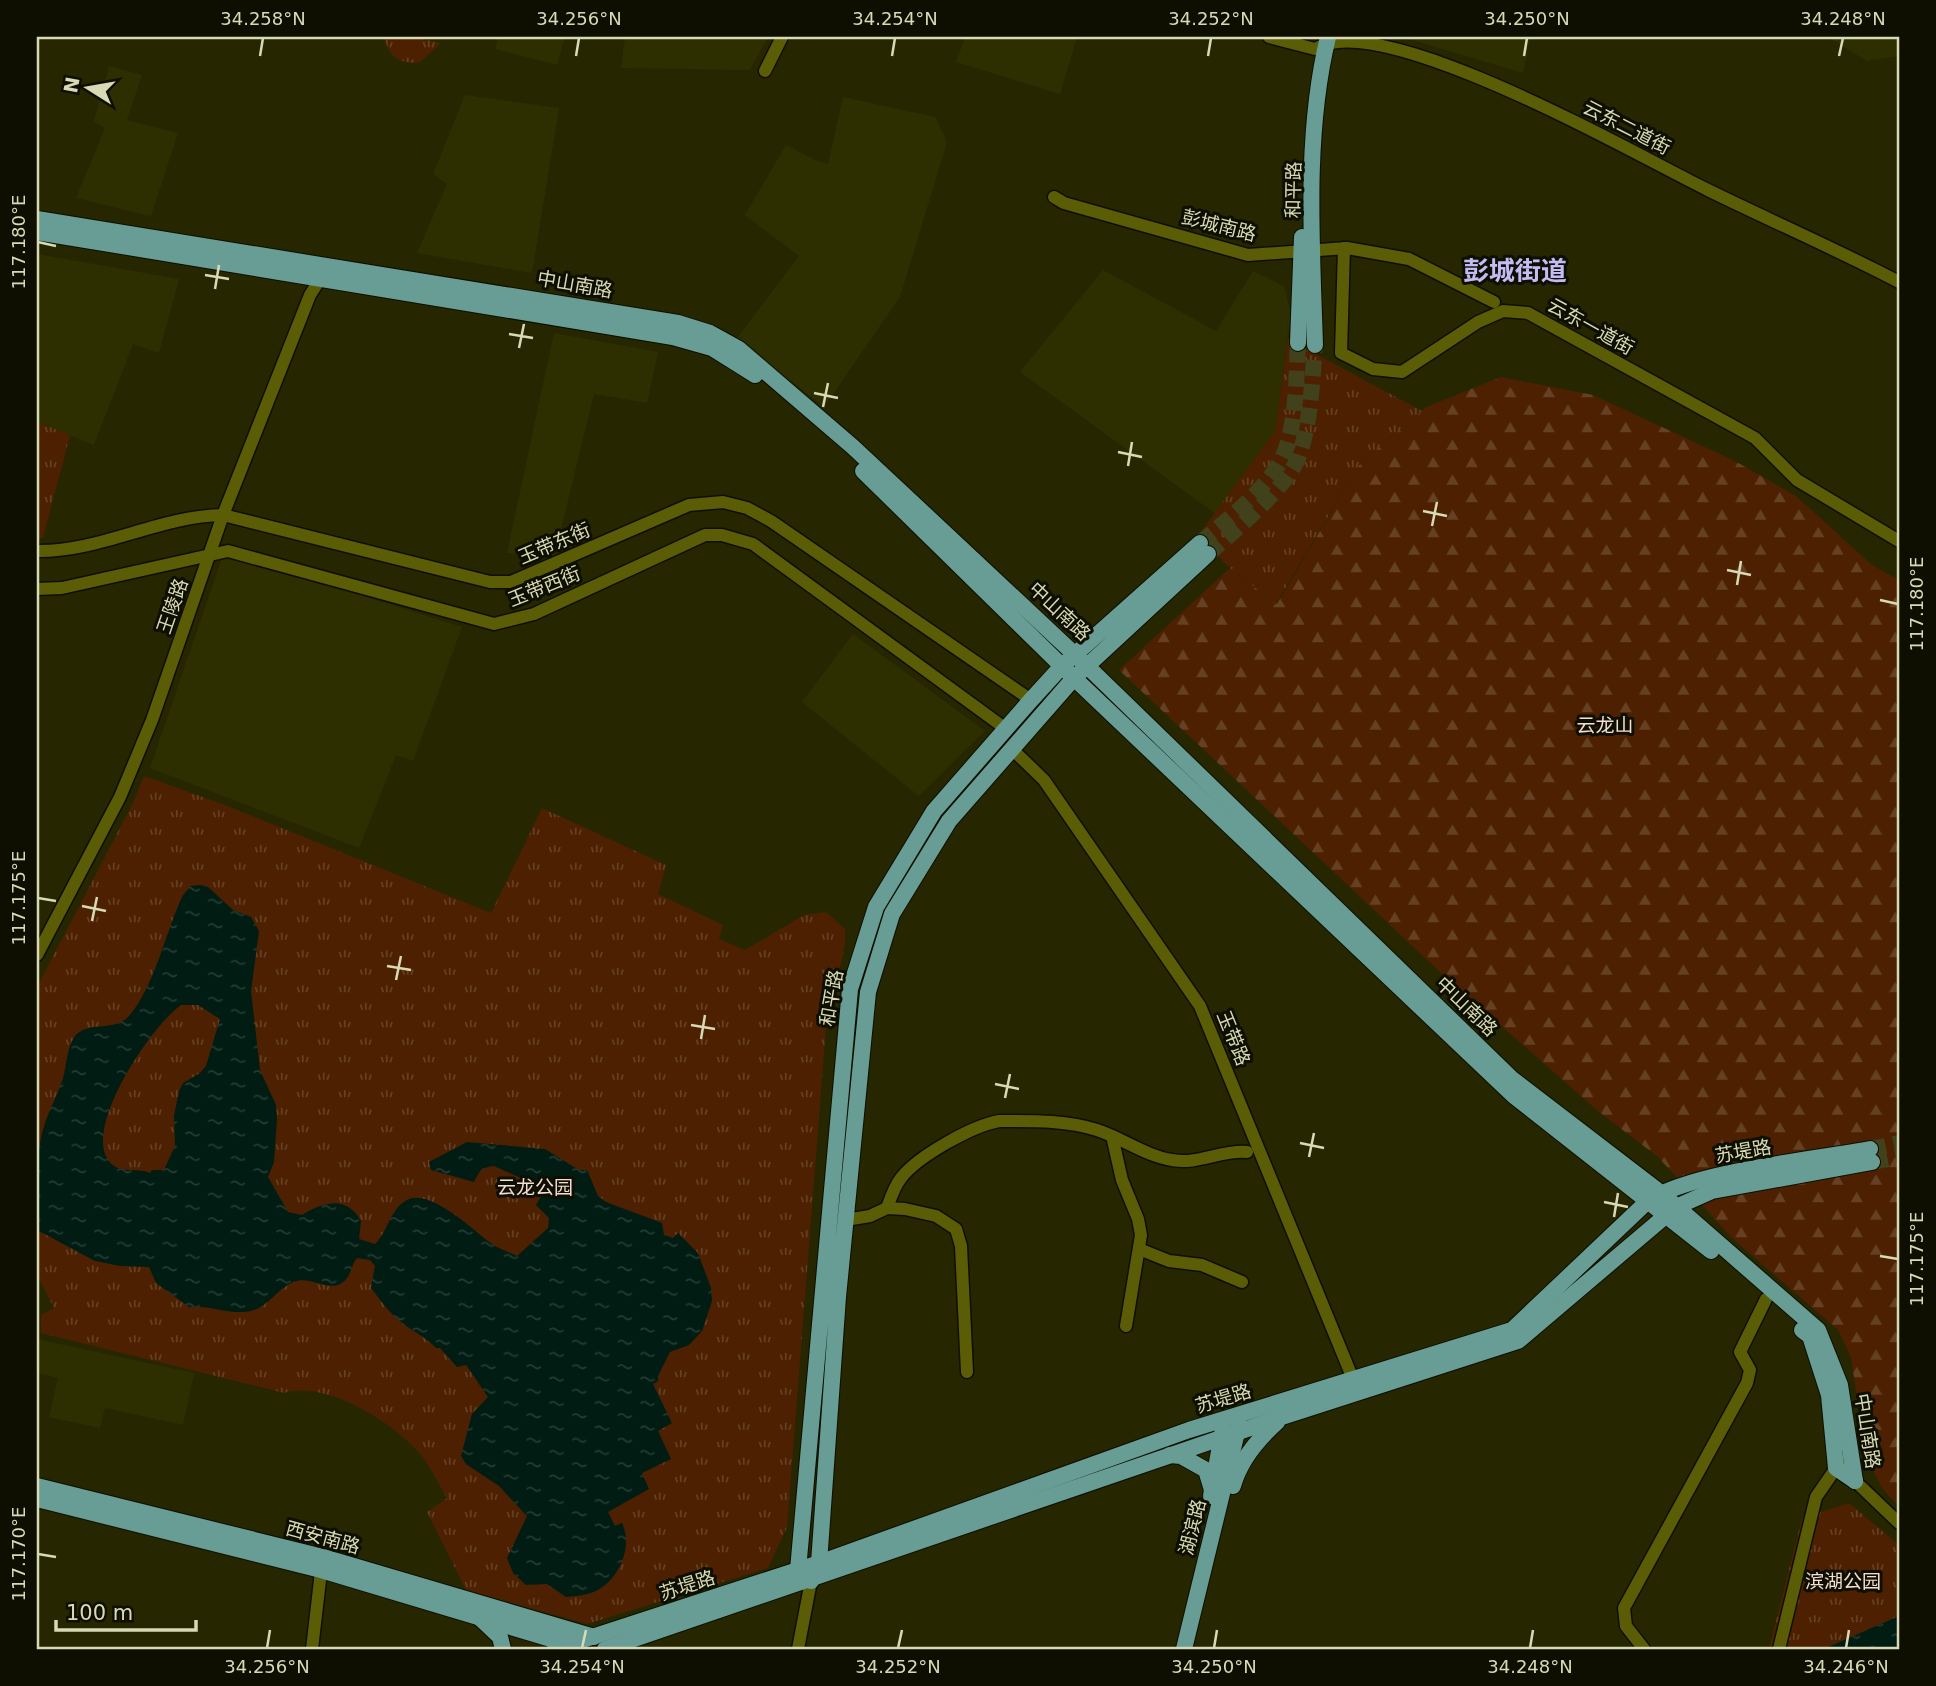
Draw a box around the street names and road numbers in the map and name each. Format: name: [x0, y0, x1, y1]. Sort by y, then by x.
street label: 云东二道街: [1580, 96, 1674, 158]
street label: 和平路: [1282, 161, 1304, 219]
street label: 彭城南路: [1179, 205, 1259, 245]
street label: 中山南路: [536, 267, 614, 301]
street label: 云东一道街: [1544, 293, 1638, 359]
street label: 玉带东街: [515, 518, 593, 568]
street label: 玉带西街: [505, 562, 583, 610]
street label: 王陵路: [152, 575, 192, 637]
street label: 中山南路: [1025, 577, 1095, 645]
street label: 和平路: [815, 968, 847, 1028]
street label: 中山南路: [1432, 972, 1502, 1040]
street label: 玉带路: [1213, 1007, 1255, 1069]
street label: 苏堤路: [1713, 1135, 1773, 1167]
street label: 苏堤路: [1193, 1379, 1253, 1417]
street label: 中山南路: [1851, 1392, 1885, 1470]
street label: 湖滨路: [1174, 1497, 1210, 1557]
street label: 西安南路: [283, 1517, 363, 1557]
street label: 苏堤路: [656, 1566, 718, 1604]

